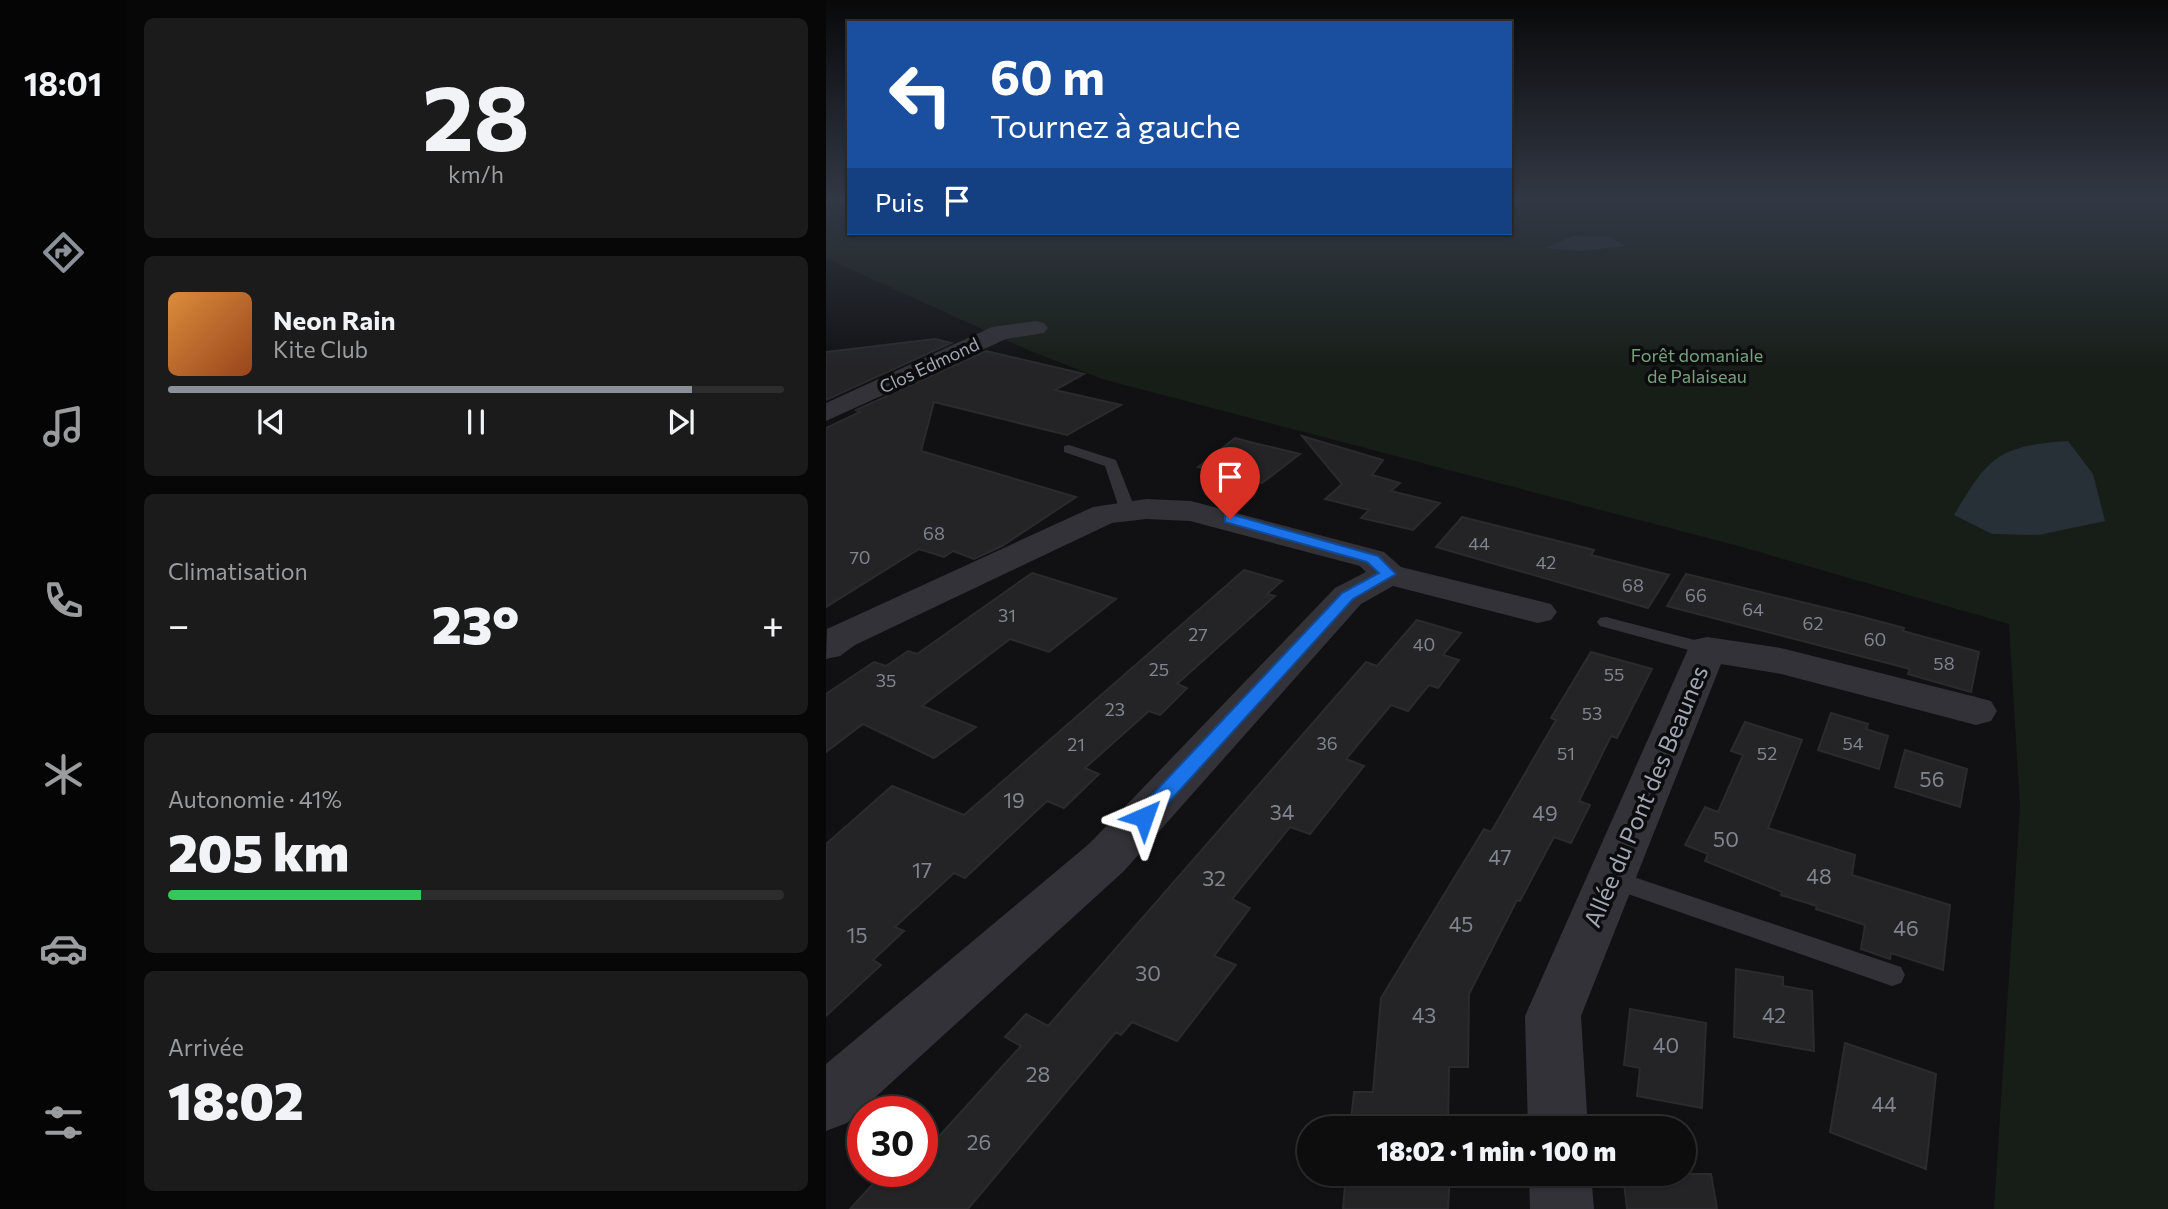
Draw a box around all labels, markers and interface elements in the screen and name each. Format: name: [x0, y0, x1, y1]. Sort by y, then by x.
text: 60 m: [990, 45, 1105, 105]
icon: left: [875, 49, 966, 140]
text: 28: [422, 58, 530, 170]
text: 18:01: [24, 63, 102, 103]
text: Tournez à gauche: [990, 105, 1241, 145]
text: km/h: [448, 160, 504, 188]
icon: arrive: [938, 182, 976, 220]
text: Puis: [875, 186, 924, 217]
icon: directions: [39, 228, 88, 277]
text: Neon Rain: [273, 304, 396, 335]
street label: Clos Edmond: [876, 332, 982, 398]
text: Kite Club: [273, 335, 368, 363]
park label: Forêt domaniale de Palaiseau: [1631, 344, 1763, 387]
icon: music: [39, 402, 88, 451]
icon: previous: [252, 403, 290, 441]
icon: pause: [457, 403, 495, 441]
icon: next: [662, 403, 700, 441]
pin: [1200, 447, 1260, 519]
icon: arrive: [1211, 458, 1249, 496]
house number: 68: [923, 522, 945, 544]
house number: 44: [1468, 532, 1490, 554]
house number: 70: [849, 546, 871, 568]
house number: 42: [1536, 551, 1556, 573]
text: Climatisation: [168, 557, 308, 585]
house number: 68: [1622, 574, 1644, 596]
icon: phone: [39, 576, 88, 625]
house number: 66: [1685, 584, 1707, 606]
text: 23°: [432, 591, 519, 655]
house number: 64: [1742, 598, 1764, 620]
text: −: [168, 600, 190, 647]
text: +: [762, 600, 784, 647]
house number: 31: [998, 604, 1016, 626]
house number: 62: [1803, 612, 1823, 634]
house number: 27: [1188, 623, 1208, 645]
house number: 60: [1864, 628, 1886, 650]
house number: 40: [1413, 633, 1435, 655]
house number: 58: [1933, 652, 1955, 674]
house number: 25: [1149, 658, 1169, 680]
street label: Allée du Pont des Beaunes: [1577, 661, 1713, 931]
house number: 55: [1604, 663, 1624, 685]
house number: 35: [876, 669, 896, 691]
house number: 23: [1105, 698, 1125, 720]
house number: 53: [1582, 702, 1602, 724]
house number: 36: [1316, 732, 1338, 754]
house number: 54: [1842, 732, 1864, 754]
house number: 21: [1067, 733, 1085, 755]
house number: 51: [1557, 742, 1575, 764]
house number: 52: [1757, 742, 1777, 764]
icon: climate: [39, 750, 88, 799]
house number: 56: [1920, 766, 1944, 791]
position arrow: [1107, 780, 1181, 854]
text: Autonomie · 41%: [168, 785, 342, 813]
house number: 19: [1003, 787, 1025, 812]
house number: 34: [1270, 799, 1295, 824]
house number: 49: [1532, 800, 1558, 825]
text: 205 km: [168, 819, 349, 883]
house number: 50: [1713, 826, 1739, 851]
house number: 47: [1488, 844, 1512, 869]
house number: 17: [912, 857, 932, 882]
house number: 48: [1806, 863, 1832, 888]
house number: 32: [1202, 865, 1226, 890]
house number: 45: [1449, 911, 1473, 936]
house number: 46: [1893, 915, 1919, 940]
house number: 15: [846, 922, 868, 947]
icon: car: [39, 924, 88, 973]
house number: 30: [1135, 960, 1161, 985]
house number: 43: [1412, 1002, 1436, 1027]
house number: 42: [1762, 1002, 1786, 1027]
house number: 40: [1653, 1032, 1679, 1057]
text: Arrivée: [168, 1033, 244, 1061]
house number: 28: [1026, 1061, 1050, 1086]
text: 18:02: [168, 1067, 304, 1131]
house number: 44: [1871, 1091, 1897, 1116]
speed limit sign: 30: [847, 1096, 938, 1187]
icon: filters: [39, 1098, 88, 1147]
house number: 26: [967, 1129, 991, 1154]
text: 18:02 · 1 min · 100 m: [1377, 1135, 1616, 1166]

